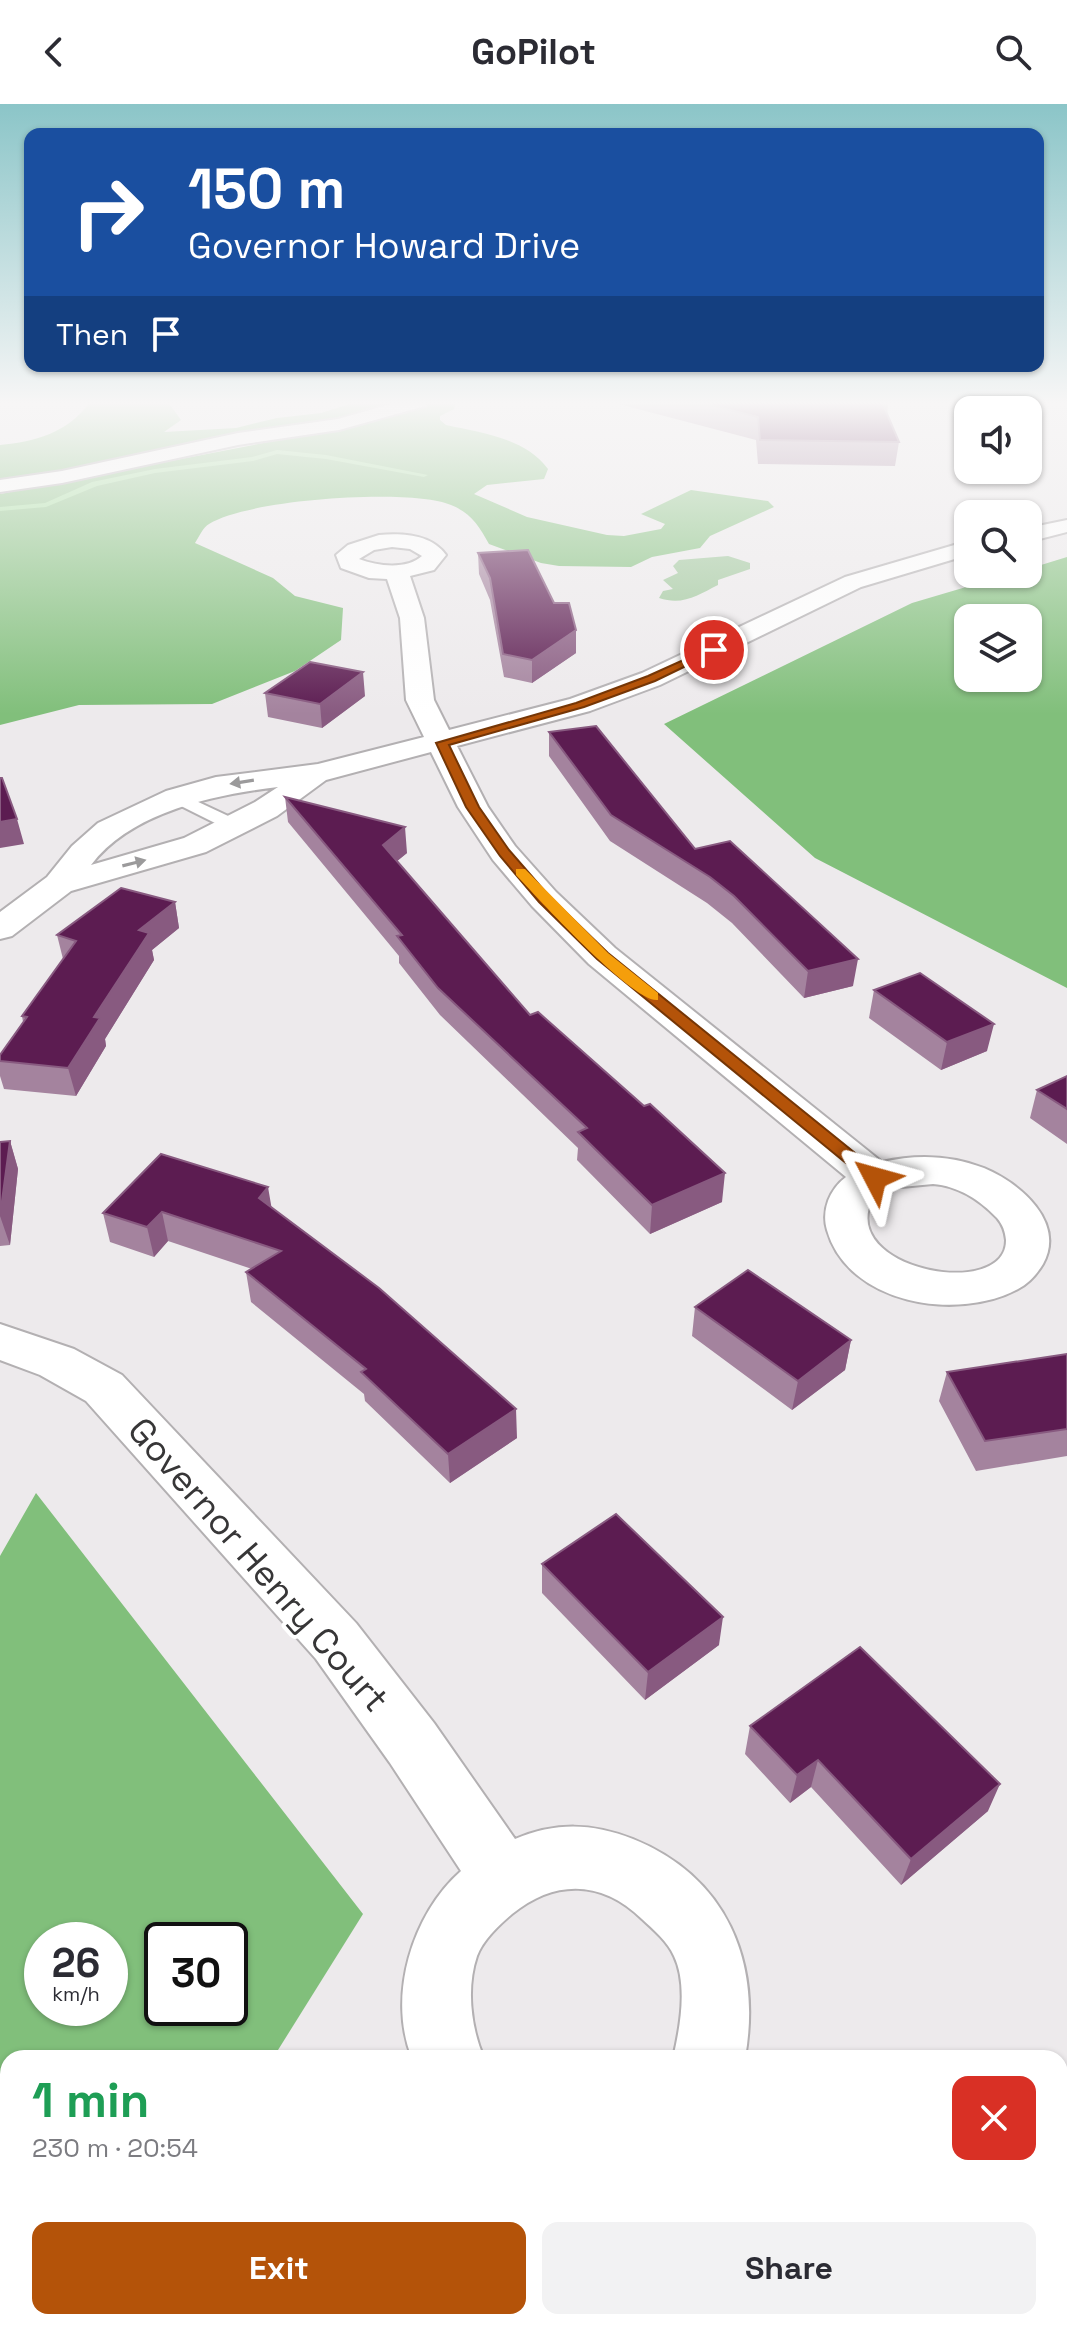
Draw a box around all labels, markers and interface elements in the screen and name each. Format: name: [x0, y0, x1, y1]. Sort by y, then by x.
text: GoPilot: [471, 29, 596, 75]
icon: back: [32, 30, 76, 74]
icon: search: [991, 30, 1035, 74]
text: 150 m: [188, 153, 345, 224]
icon: right: [56, 160, 160, 264]
text: Governor Howard Drive: [188, 223, 580, 269]
icon: arrive: [144, 312, 188, 356]
text: Then: [56, 315, 128, 354]
map controls: [954, 396, 1042, 692]
button: sound: [954, 396, 1042, 484]
button: search: [954, 500, 1042, 588]
button: layers: [954, 604, 1042, 692]
pin: [680, 616, 748, 684]
icon: arrive: [692, 628, 736, 672]
one-way arrow: [229, 776, 254, 789]
one-way arrow: [122, 857, 147, 869]
position arrow: [833, 1136, 917, 1220]
street label: Governor Henry Court: [118, 1408, 399, 1721]
speed limit sign: 30: [144, 1922, 248, 2026]
text: 26: [52, 1938, 100, 1989]
text: km/h: [52, 1981, 100, 2007]
text: 1 min: [32, 2070, 149, 2131]
button: close: [952, 2076, 1036, 2160]
text: 230 m · 20:54: [32, 2131, 198, 2165]
button: Exit: [32, 2222, 526, 2314]
button: Share: [542, 2222, 1036, 2314]

